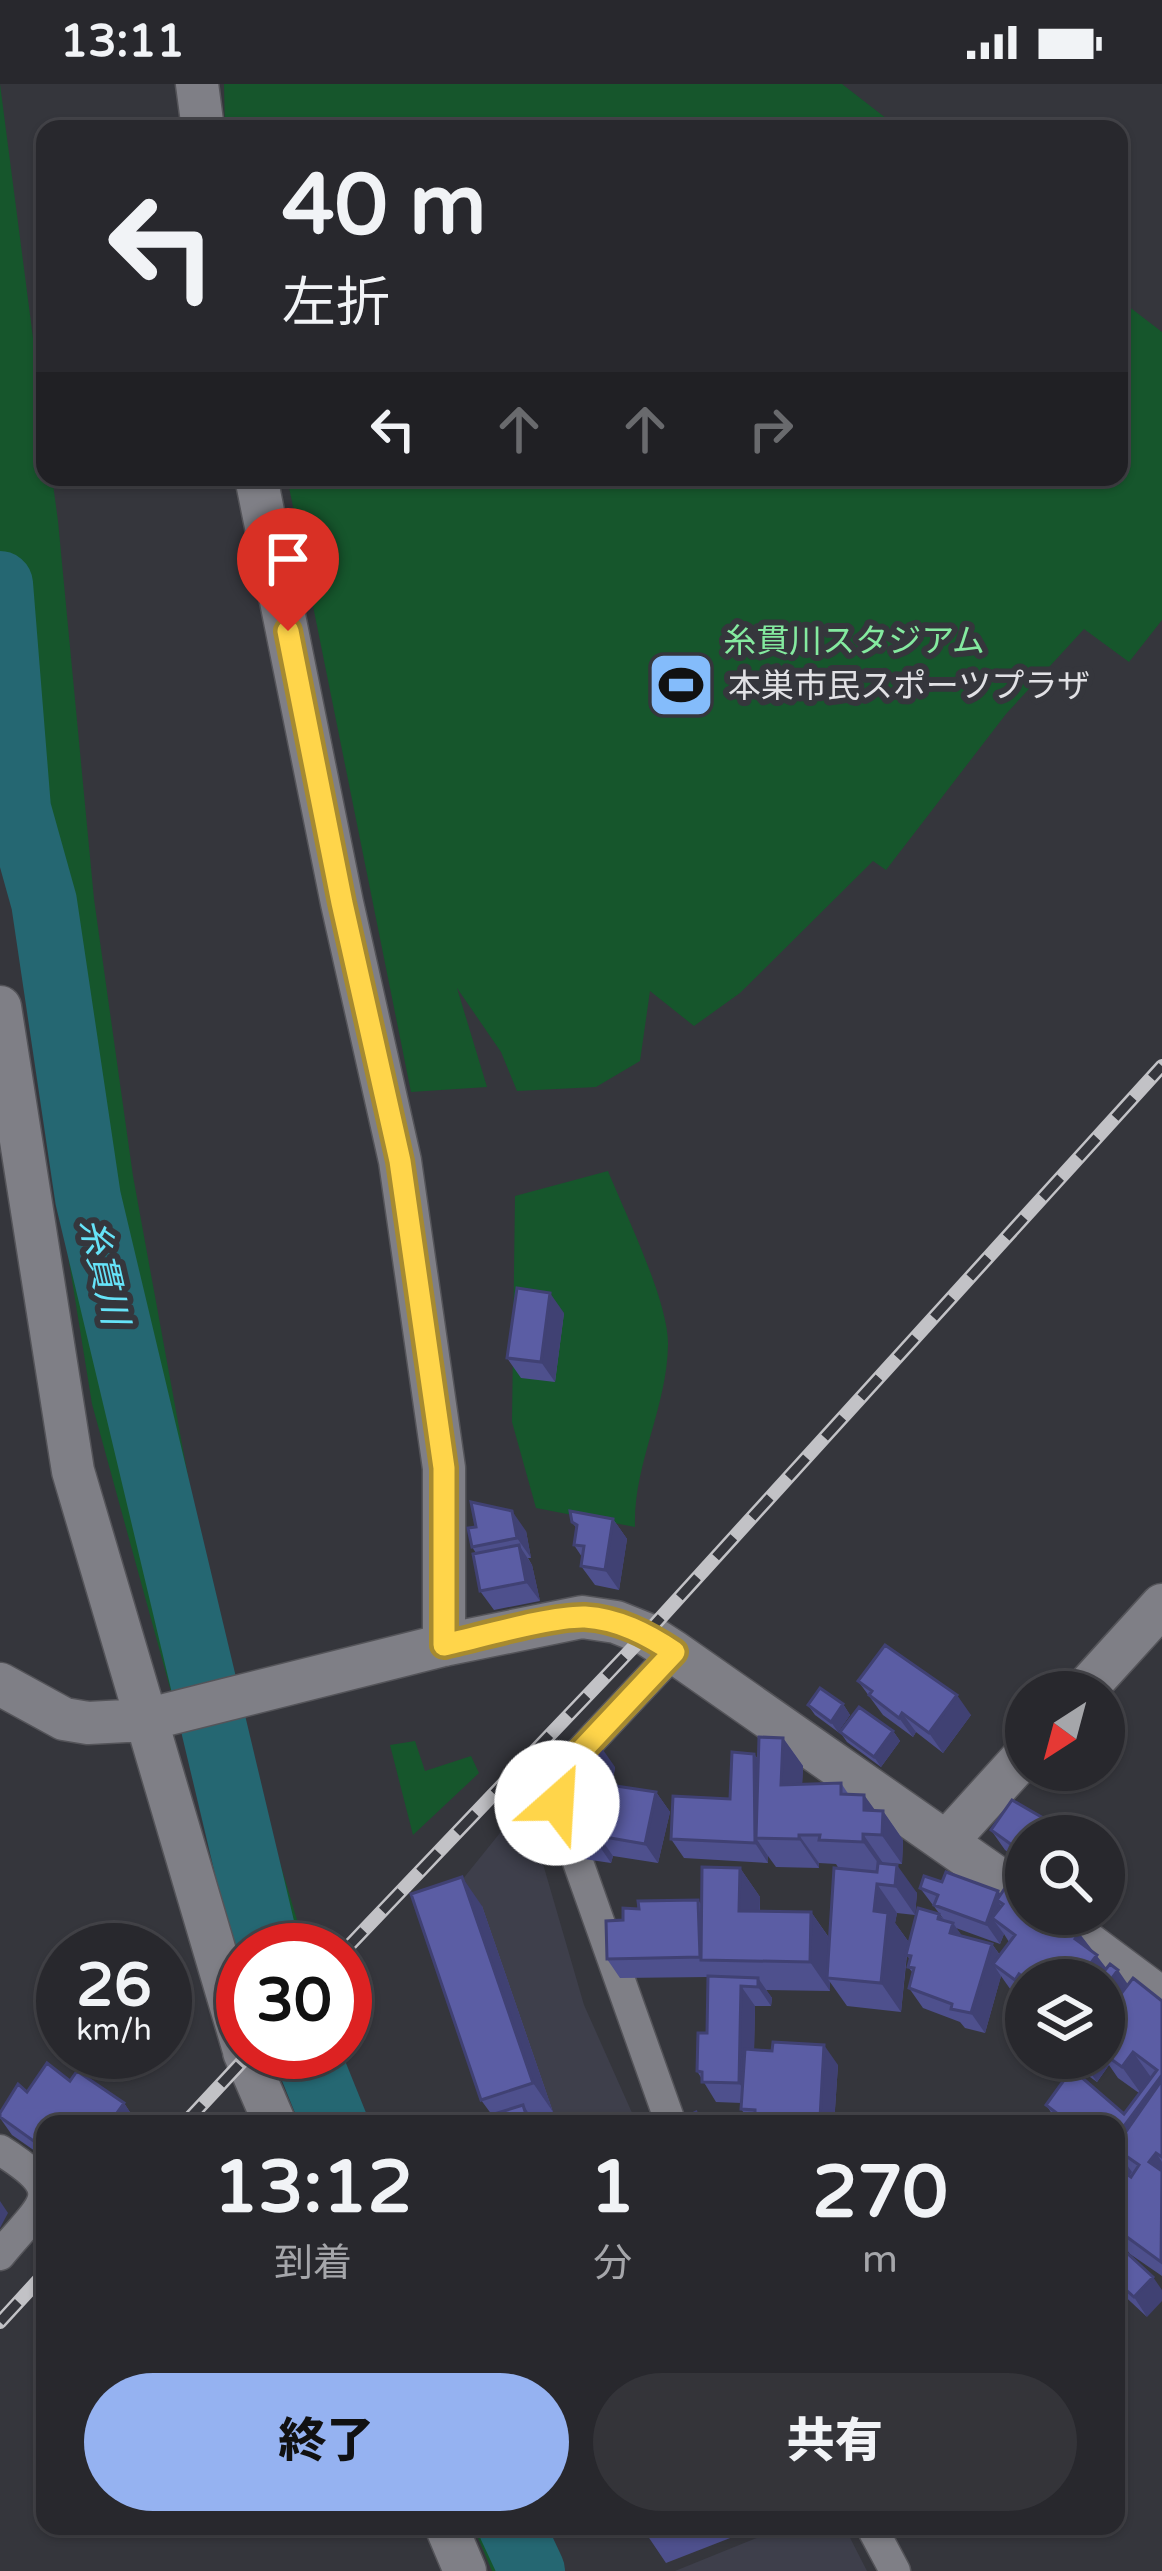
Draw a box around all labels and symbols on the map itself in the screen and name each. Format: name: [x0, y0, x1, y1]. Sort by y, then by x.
pin: [237, 508, 339, 631]
park label: 糸貫川スタジアム: [723, 622, 985, 661]
sports icon: 本巣市民スポーツプラザ: [646, 650, 716, 720]
place label: 本巣市民スポーツプラザ: [728, 667, 1090, 706]
water label: 糸貫川: [70, 1214, 138, 1333]
north arrow: [1005, 1671, 1125, 1791]
position arrow: [494, 1740, 620, 1866]
speed limit sign: 30: [216, 1923, 372, 2079]

